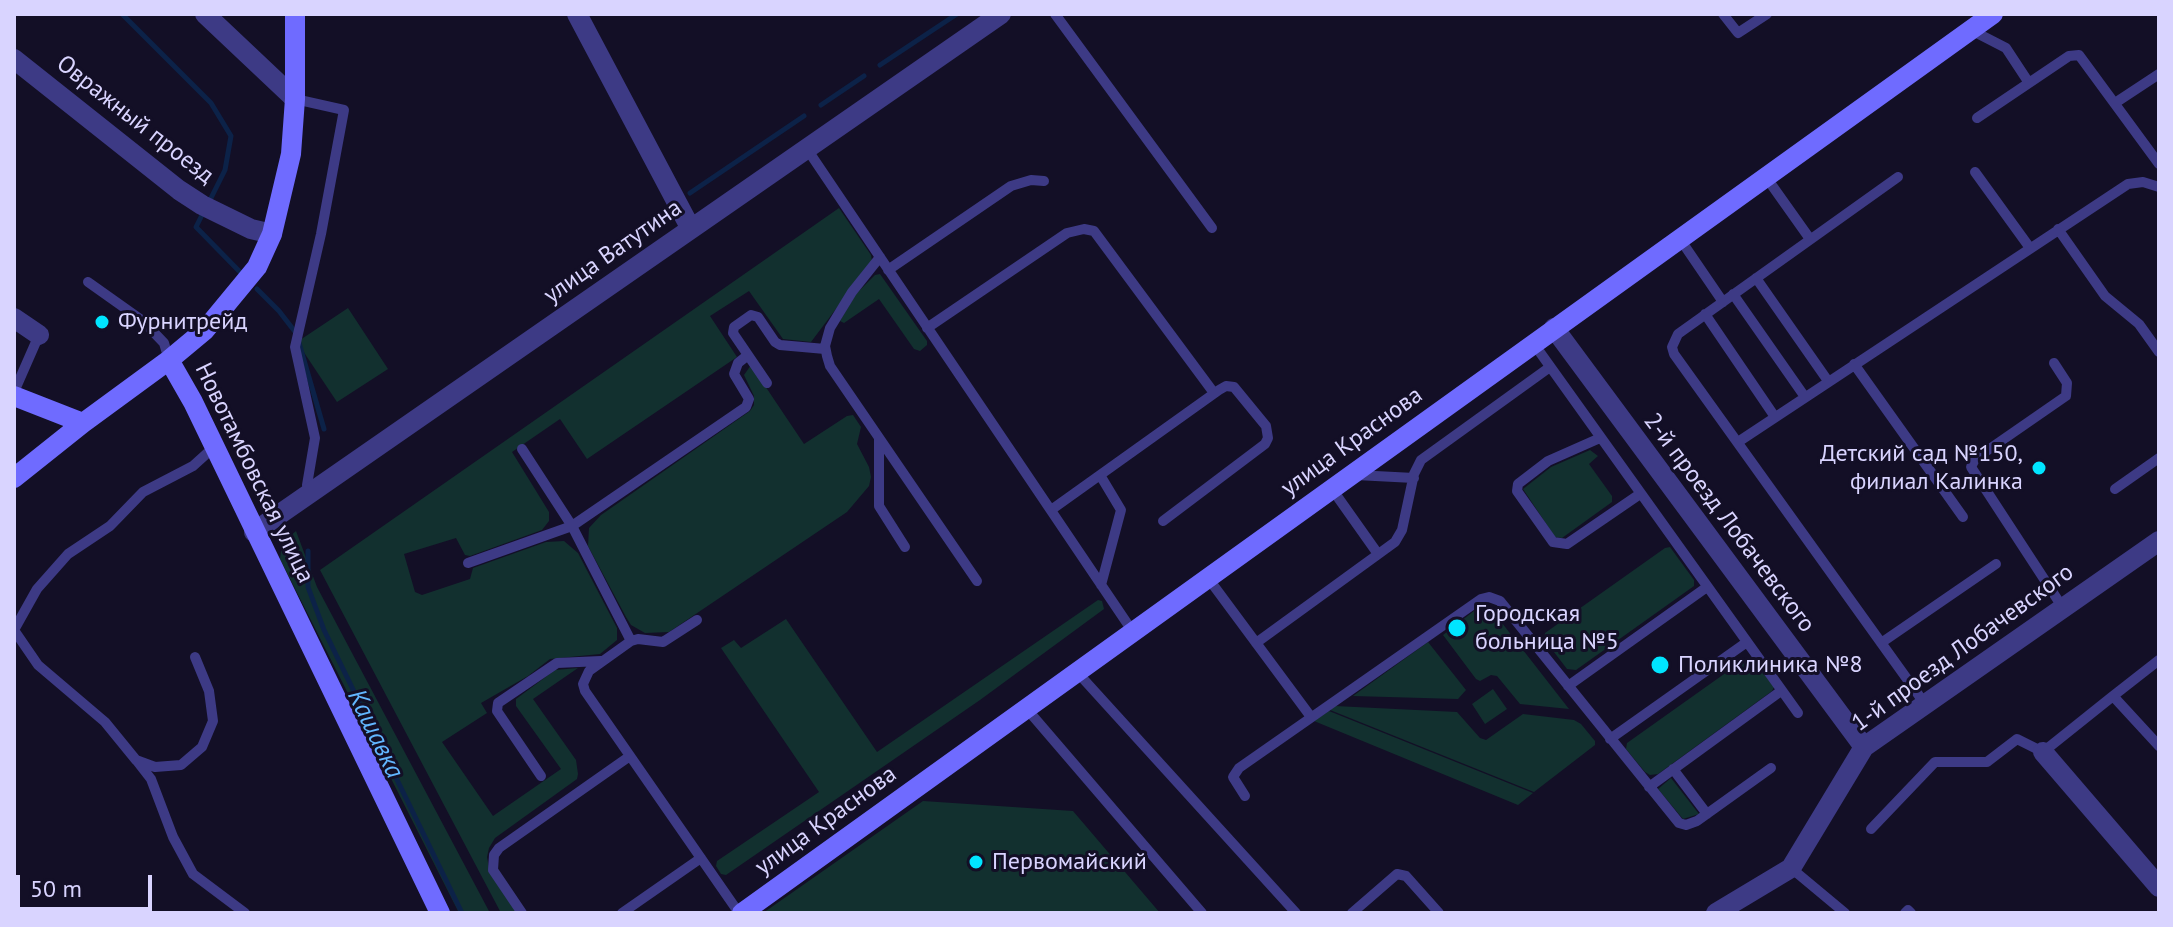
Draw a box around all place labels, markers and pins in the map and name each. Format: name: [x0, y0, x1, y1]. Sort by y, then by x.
place label: Фурнитрейд: [118, 308, 247, 336]
marker: Фурнитрейд: [93, 313, 111, 331]
place label: Детский сад №150, филиал Калинка: [1820, 440, 2023, 496]
marker: Детский сад №150, филиал Калинка: [2030, 459, 2048, 477]
place label: Городская больница №5: [1475, 600, 1619, 656]
marker: Городская больница №5: [1446, 617, 1468, 639]
place label: Поликлиника №8: [1678, 651, 1863, 679]
marker: Поликлиника №8: [1649, 654, 1671, 676]
place label: Первомайский: [992, 848, 1147, 876]
marker: Первомайский: [967, 853, 985, 871]

